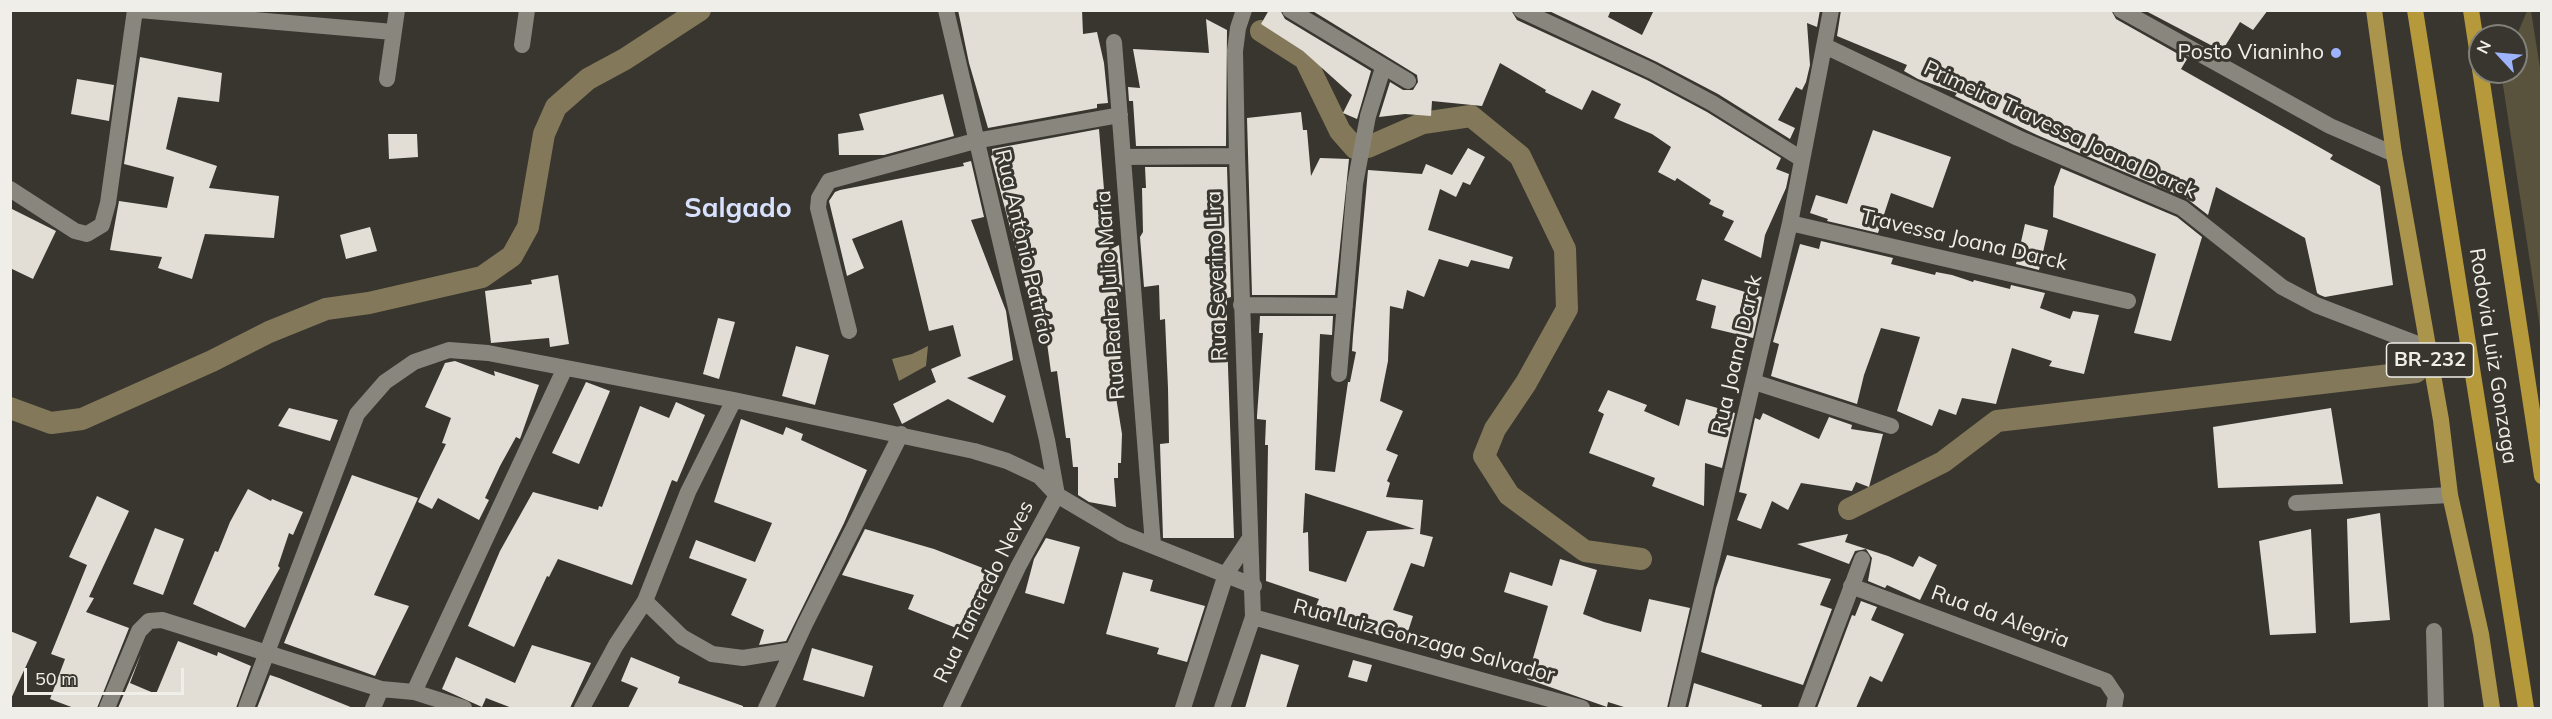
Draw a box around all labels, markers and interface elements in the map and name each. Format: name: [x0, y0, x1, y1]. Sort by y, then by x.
north arrow: [2468, 24, 2528, 84]
text: N: [2472, 37, 2495, 57]
place label: Posto Vianinho: [2178, 40, 2324, 66]
marker: Posto Vianinho: [2329, 46, 2343, 60]
street label: Primeira Travessa Joana Darck: [1920, 56, 2200, 204]
street label: Rua Antônio Patrício: [989, 147, 1059, 347]
street label: Rua Padre Julio Maria: [1091, 189, 1131, 401]
street label: Rua Severino Lira: [1201, 190, 1233, 362]
district label: Salgado: [684, 193, 792, 225]
street label: Travessa Joana Darck: [1858, 204, 2070, 276]
street label: Rodovia Luiz Gonzaga: [2464, 246, 2522, 466]
street label: Rua Joana Darck: [1706, 272, 1768, 438]
road number: BR-232: [2386, 343, 2474, 377]
street label: Rua Tancredo Neves: [929, 497, 1039, 687]
street label: Rua da Alegria: [1927, 580, 2073, 654]
street label: Rua Luiz Gonzaga Salvador: [1290, 594, 1558, 688]
scale bar: [27, 656, 188, 694]
text: 50 m: [35, 667, 77, 690]

